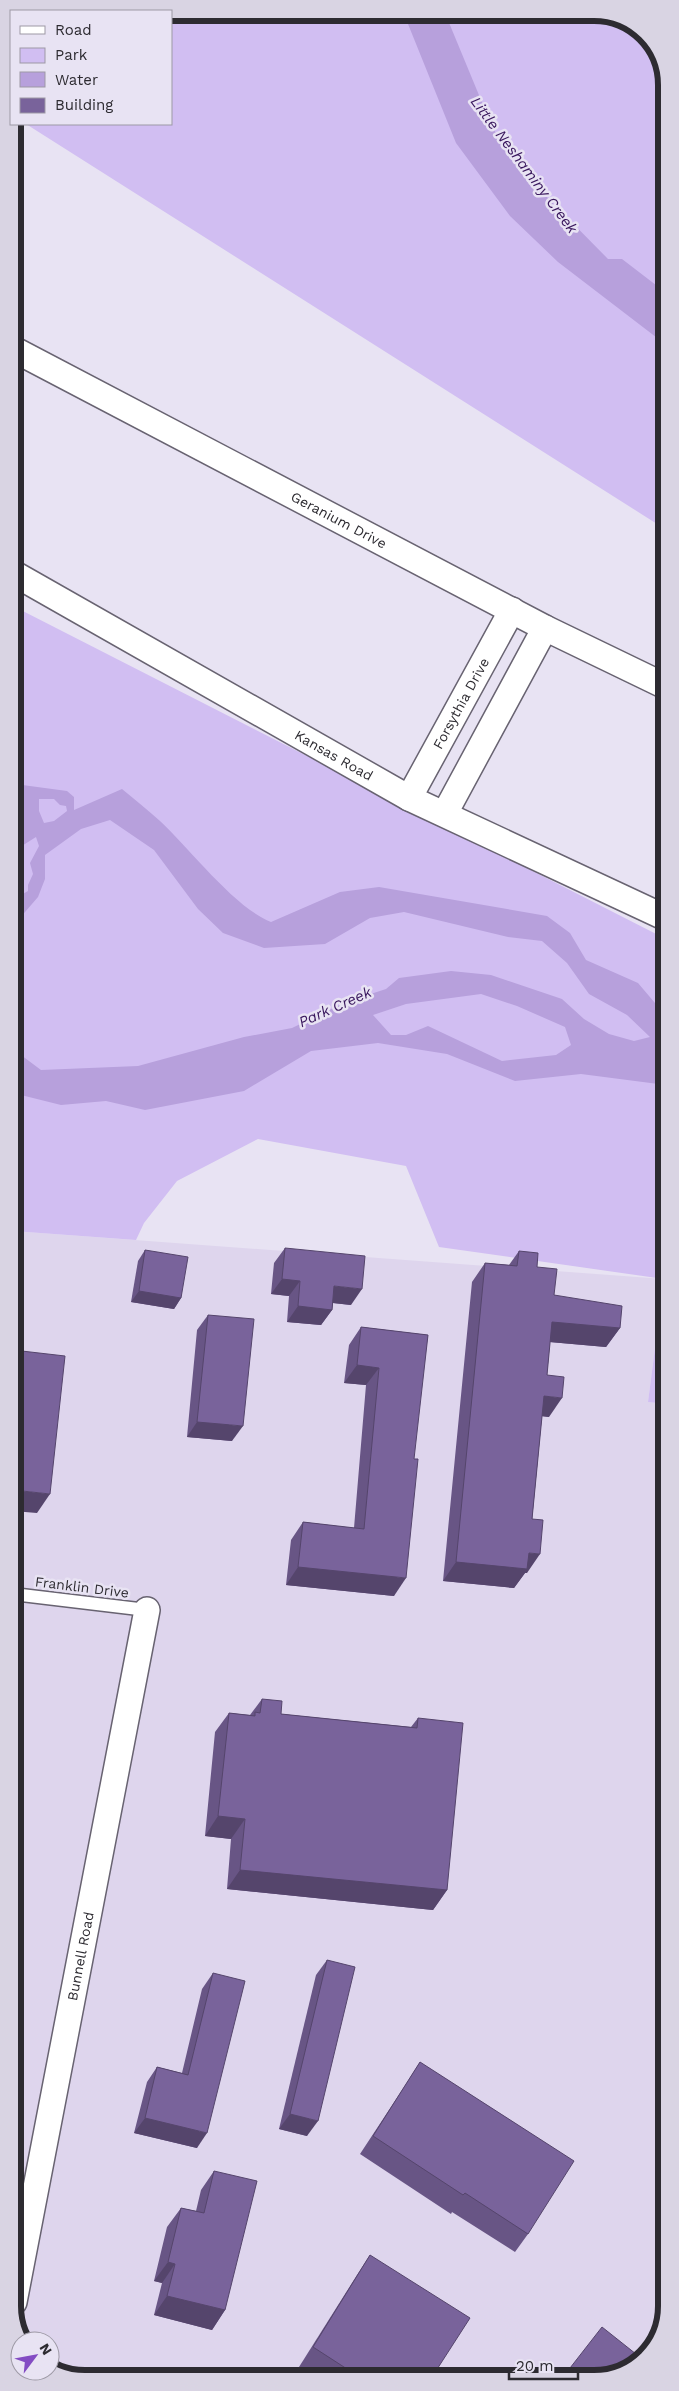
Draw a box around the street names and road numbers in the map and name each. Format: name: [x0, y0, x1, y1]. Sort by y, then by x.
street label: Geranium Drive: [288, 488, 389, 552]
street label: Forsythia Drive: [430, 655, 492, 752]
street label: Kansas Road: [292, 727, 376, 784]
street label: Franklin Drive: [34, 1573, 130, 1601]
street label: Bunnell Road: [64, 1910, 97, 2002]

